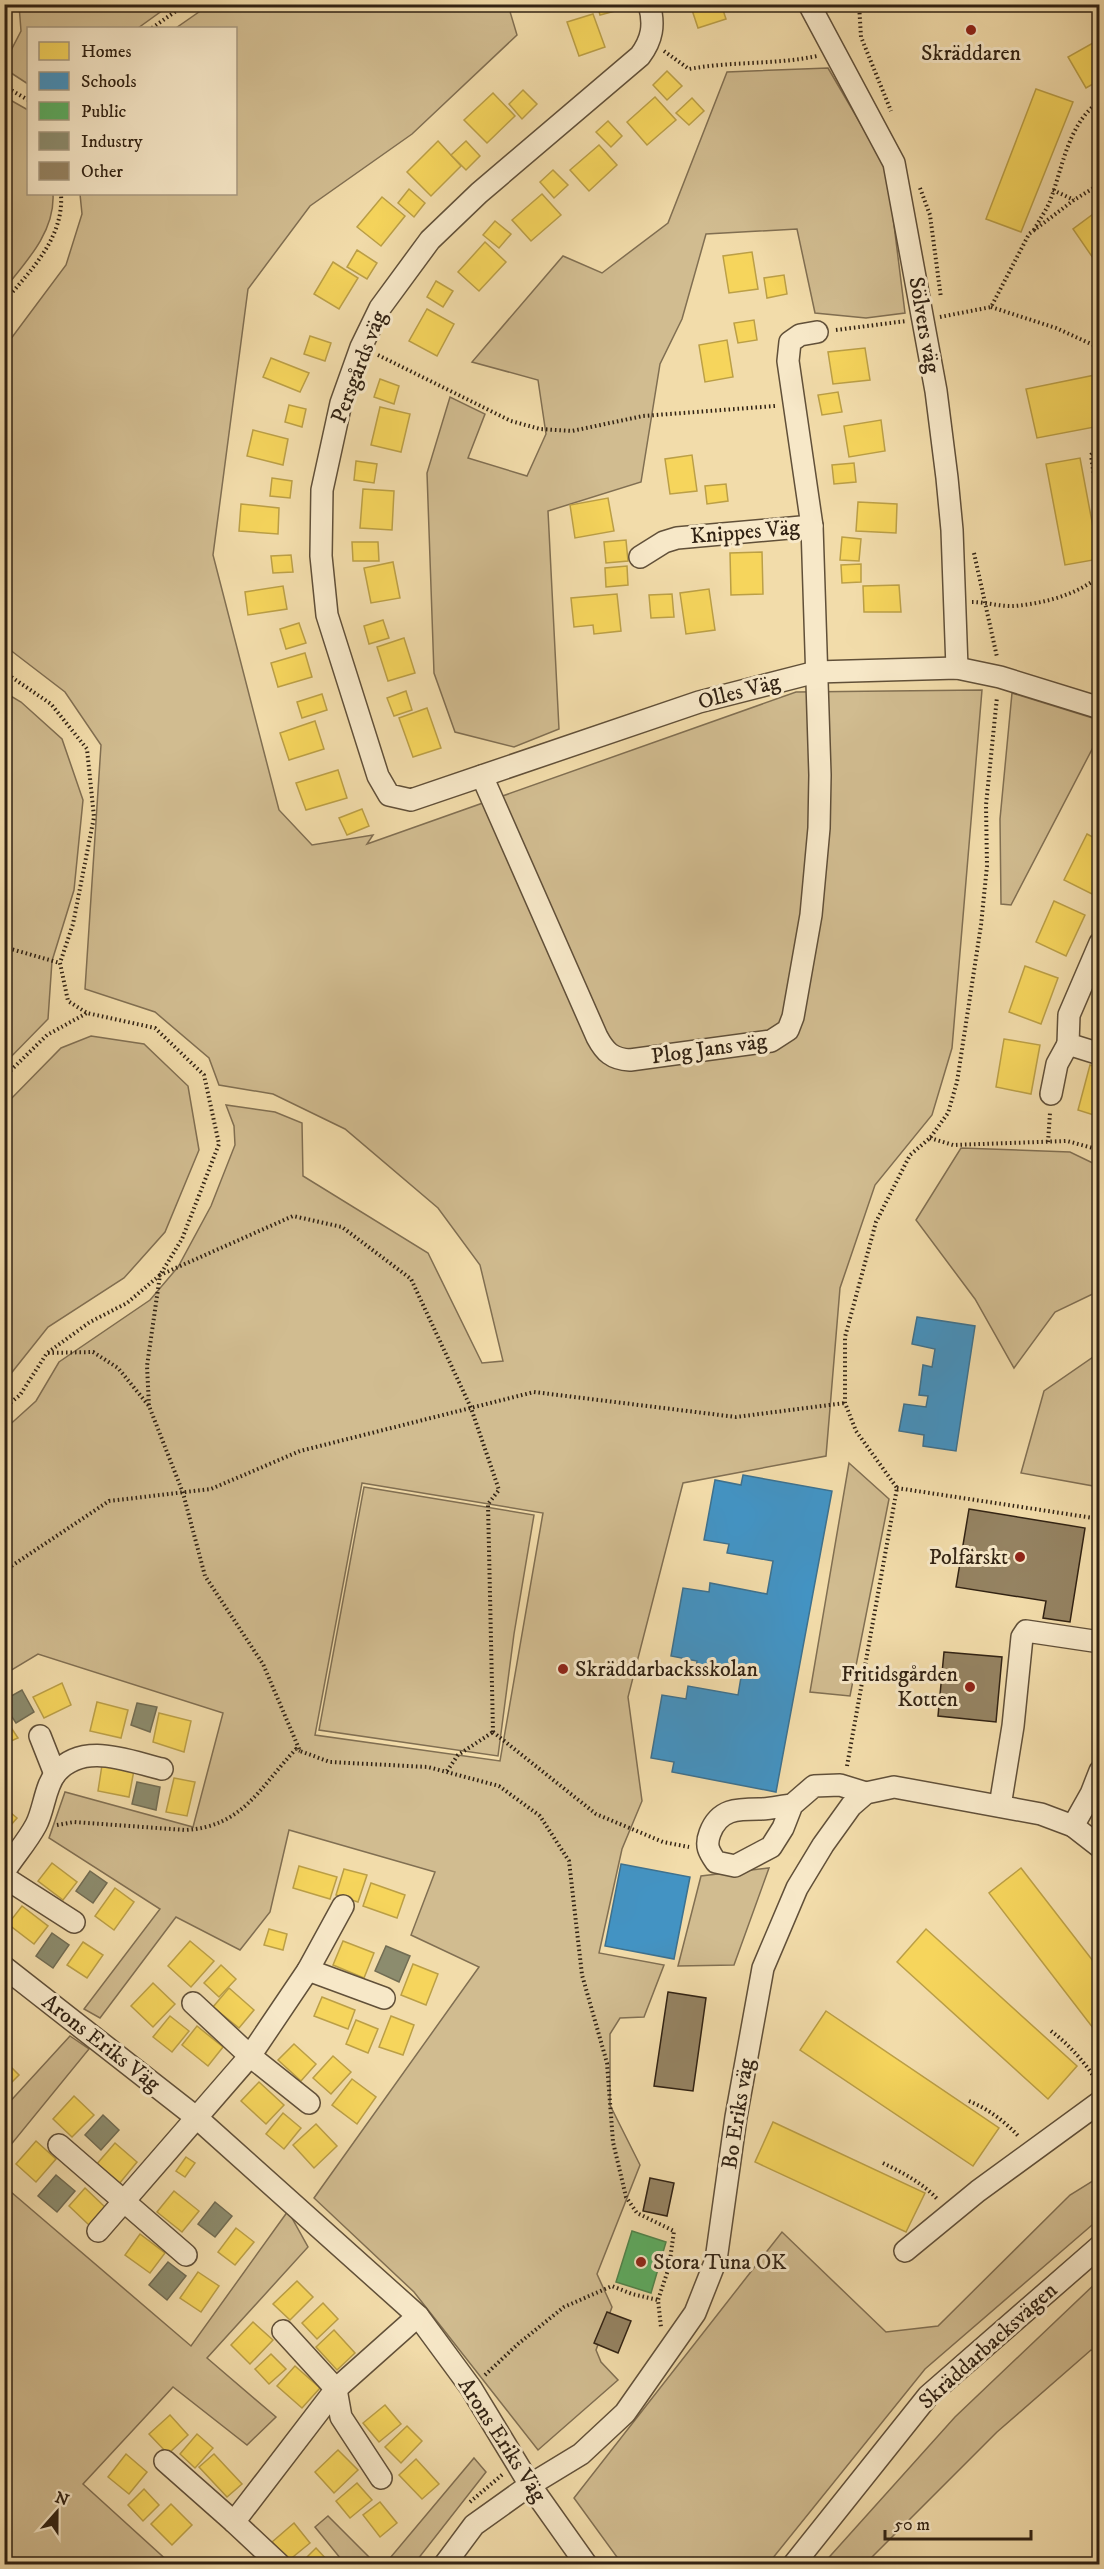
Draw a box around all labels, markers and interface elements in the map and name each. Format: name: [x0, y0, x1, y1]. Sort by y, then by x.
marker: Skräddaren: [964, 23, 978, 37]
legend: [27, 27, 237, 195]
place label: Skräddaren: [921, 40, 1022, 67]
text: Homes: [81, 41, 132, 63]
text: Schools: [81, 71, 136, 93]
text: Public: [81, 101, 127, 123]
text: Industry: [81, 131, 143, 153]
text: Other: [81, 161, 123, 183]
street label: Sölvers väg: [902, 275, 946, 376]
street label: Persgårds väg: [325, 307, 393, 427]
street label: Knippes Väg: [689, 514, 801, 550]
street label: Olles Väg: [695, 668, 783, 716]
street label: Plog Jans väg: [650, 1027, 769, 1070]
place label: Polfärskt: [929, 1544, 1008, 1571]
marker: Polfärskt: [1013, 1550, 1027, 1564]
place label: Skräddarbacksskolan: [575, 1656, 758, 1683]
place label: Fritidsgården Kotten: [841, 1661, 958, 1713]
marker: Skräddarbacksskolan: [556, 1662, 570, 1676]
marker: Fritidsgården Kotten: [963, 1680, 977, 1694]
street label: Arons Eriks Väg: [36, 1988, 166, 2098]
street label: Bo Eriks väg: [716, 2057, 760, 2171]
place label: Stora Tuna OK: [653, 2249, 787, 2276]
marker: Stora Tuna OK: [634, 2255, 648, 2269]
street label: Skräddarbacksvägen: [913, 2276, 1063, 2415]
street label: Arons Eriks Väg: [452, 2373, 552, 2507]
north arrow: [27, 2482, 87, 2542]
text: N: [52, 2487, 72, 2511]
scale bar: [885, 2503, 1030, 2541]
text: 50 m: [894, 2514, 930, 2536]

